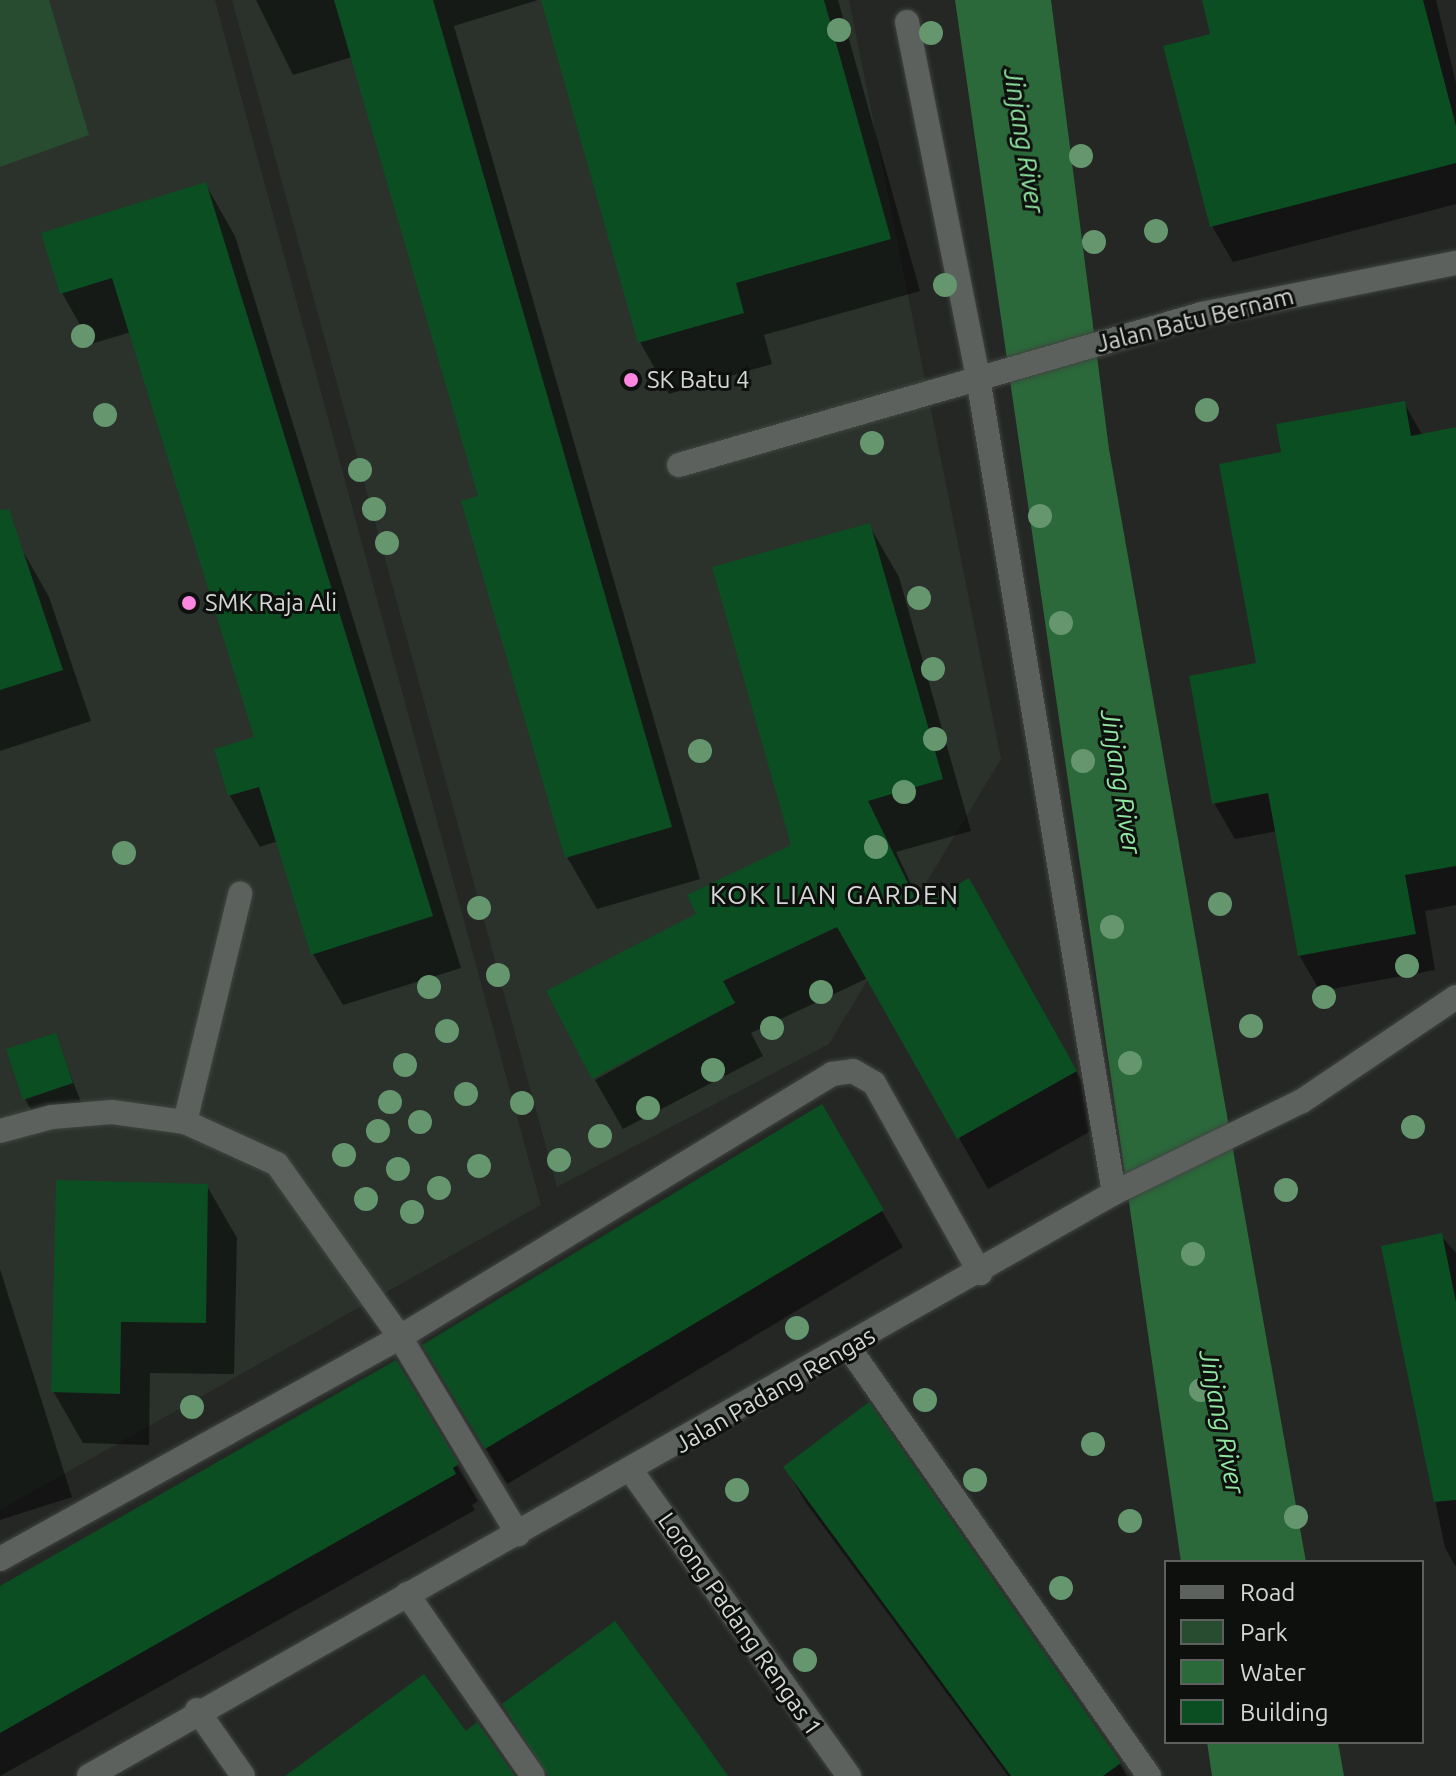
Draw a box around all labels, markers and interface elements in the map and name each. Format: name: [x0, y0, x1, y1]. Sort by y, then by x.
water label: Jinjang River: [997, 66, 1051, 216]
street label: Jalan Batu Bernam: [1093, 282, 1297, 358]
place label: SK Batu 4: [647, 366, 749, 394]
marker: SK Batu 4: [622, 371, 640, 389]
place label: SMK Raja Ali: [205, 589, 337, 617]
marker: SMK Raja Ali: [180, 594, 198, 612]
water label: Jinjang River: [1094, 707, 1148, 857]
district label: KOK LIAN GARDEN: [710, 879, 960, 911]
street label: Jalan Padang Rengas: [670, 1321, 880, 1459]
water label: Jinjang River: [1193, 1347, 1251, 1497]
street label: Lorong Padang Rengas 1: [652, 1507, 828, 1741]
legend: [1164, 1560, 1424, 1744]
text: Road: [1240, 1579, 1295, 1606]
text: Park: [1240, 1619, 1288, 1646]
text: Water: [1240, 1659, 1306, 1686]
text: Building: [1240, 1699, 1328, 1726]

